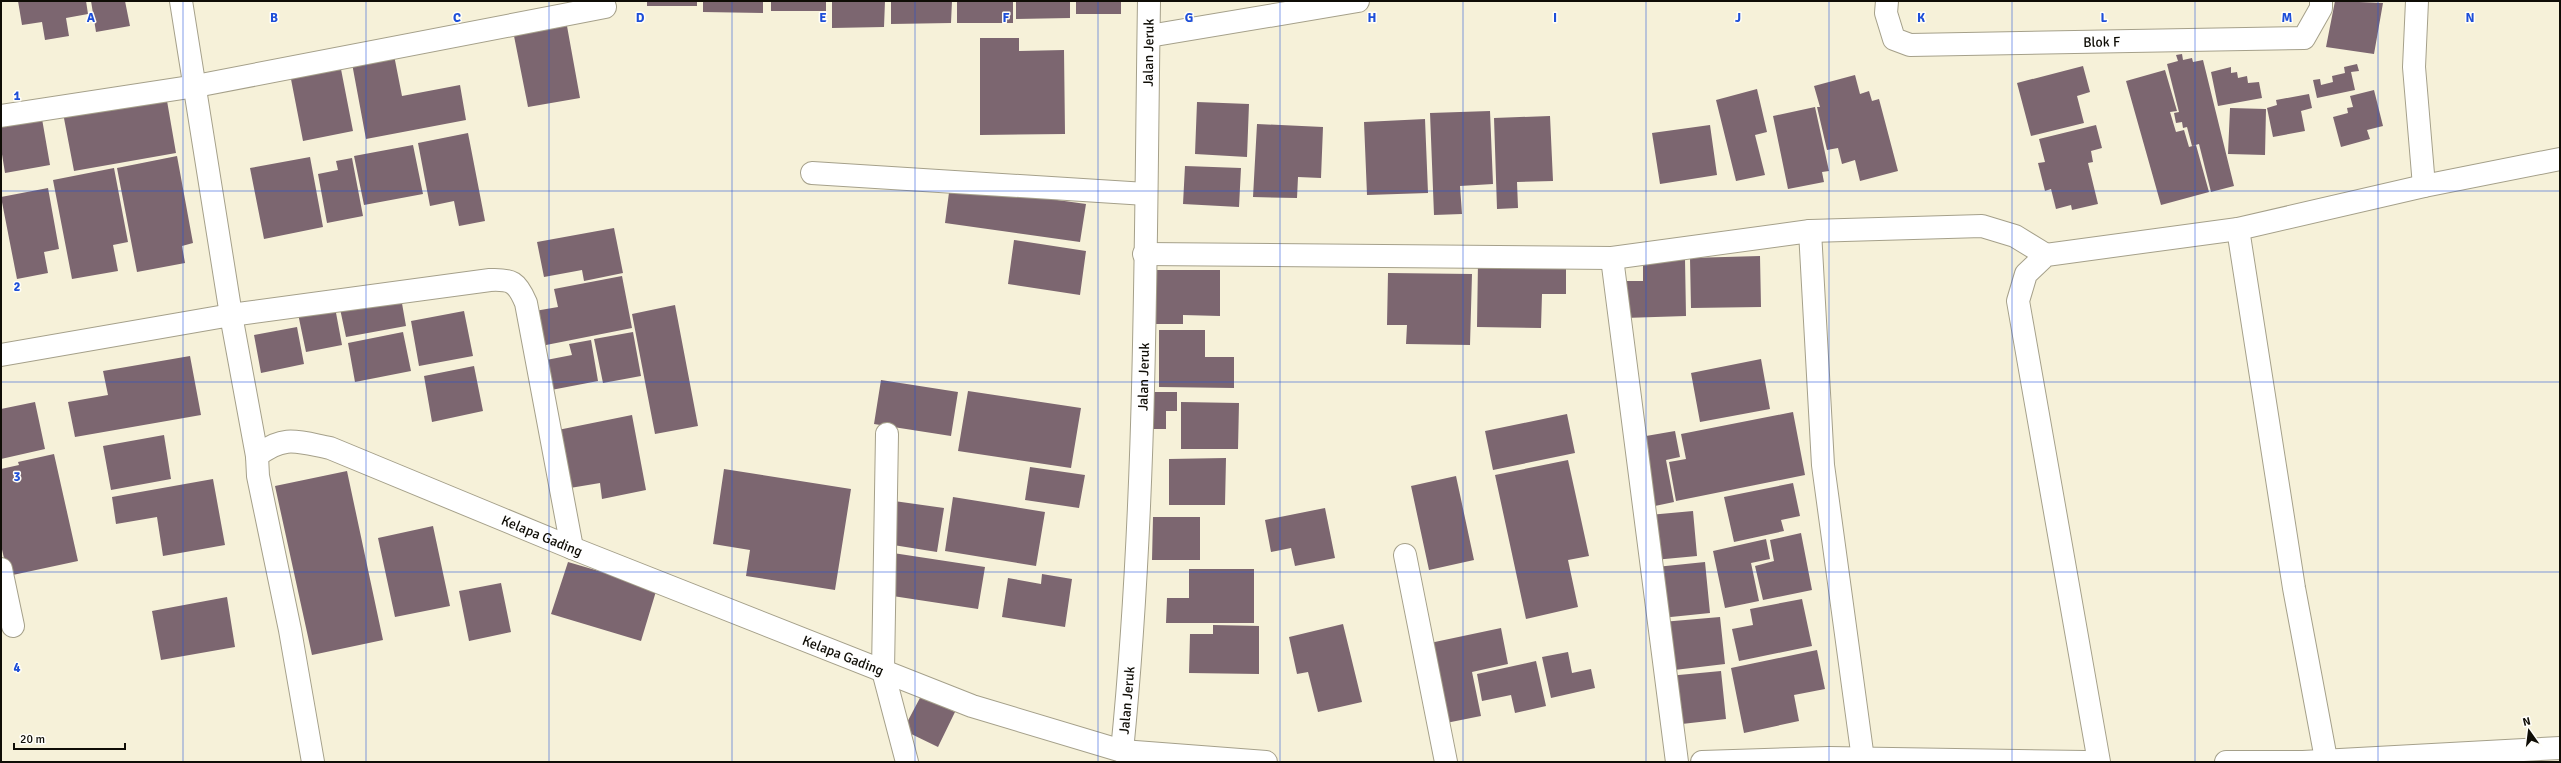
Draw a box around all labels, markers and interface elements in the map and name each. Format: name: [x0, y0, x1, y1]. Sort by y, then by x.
text: A: [87, 10, 96, 26]
text: B: [270, 10, 278, 26]
text: C: [453, 10, 461, 26]
text: D: [636, 10, 645, 26]
text: E: [819, 10, 827, 26]
text: F: [1003, 10, 1010, 26]
text: G: [1185, 10, 1193, 26]
text: H: [1368, 10, 1376, 26]
text: I: [1553, 10, 1557, 26]
text: J: [1735, 10, 1741, 26]
text: K: [1917, 10, 1925, 26]
text: L: [2101, 10, 2108, 26]
text: M: [2282, 10, 2293, 26]
text: N: [2465, 10, 2475, 26]
street label: Jalan Jeruk: [1139, 19, 1157, 87]
street label: Blok F: [2083, 33, 2120, 50]
text: 1: [13, 88, 21, 104]
text: 2: [13, 279, 21, 295]
street label: Jalan Jeruk: [1134, 342, 1153, 411]
text: 3: [13, 469, 21, 485]
street label: Kelapa Gading: [499, 511, 585, 560]
street label: Kelapa Gading: [800, 631, 886, 679]
text: 4: [13, 660, 21, 676]
street label: Jalan Jeruk: [1115, 666, 1138, 735]
north arrow: [2509, 711, 2549, 751]
text: N: [2521, 715, 2532, 729]
scale bar: [14, 725, 125, 751]
text: 20 m: [20, 732, 45, 747]

